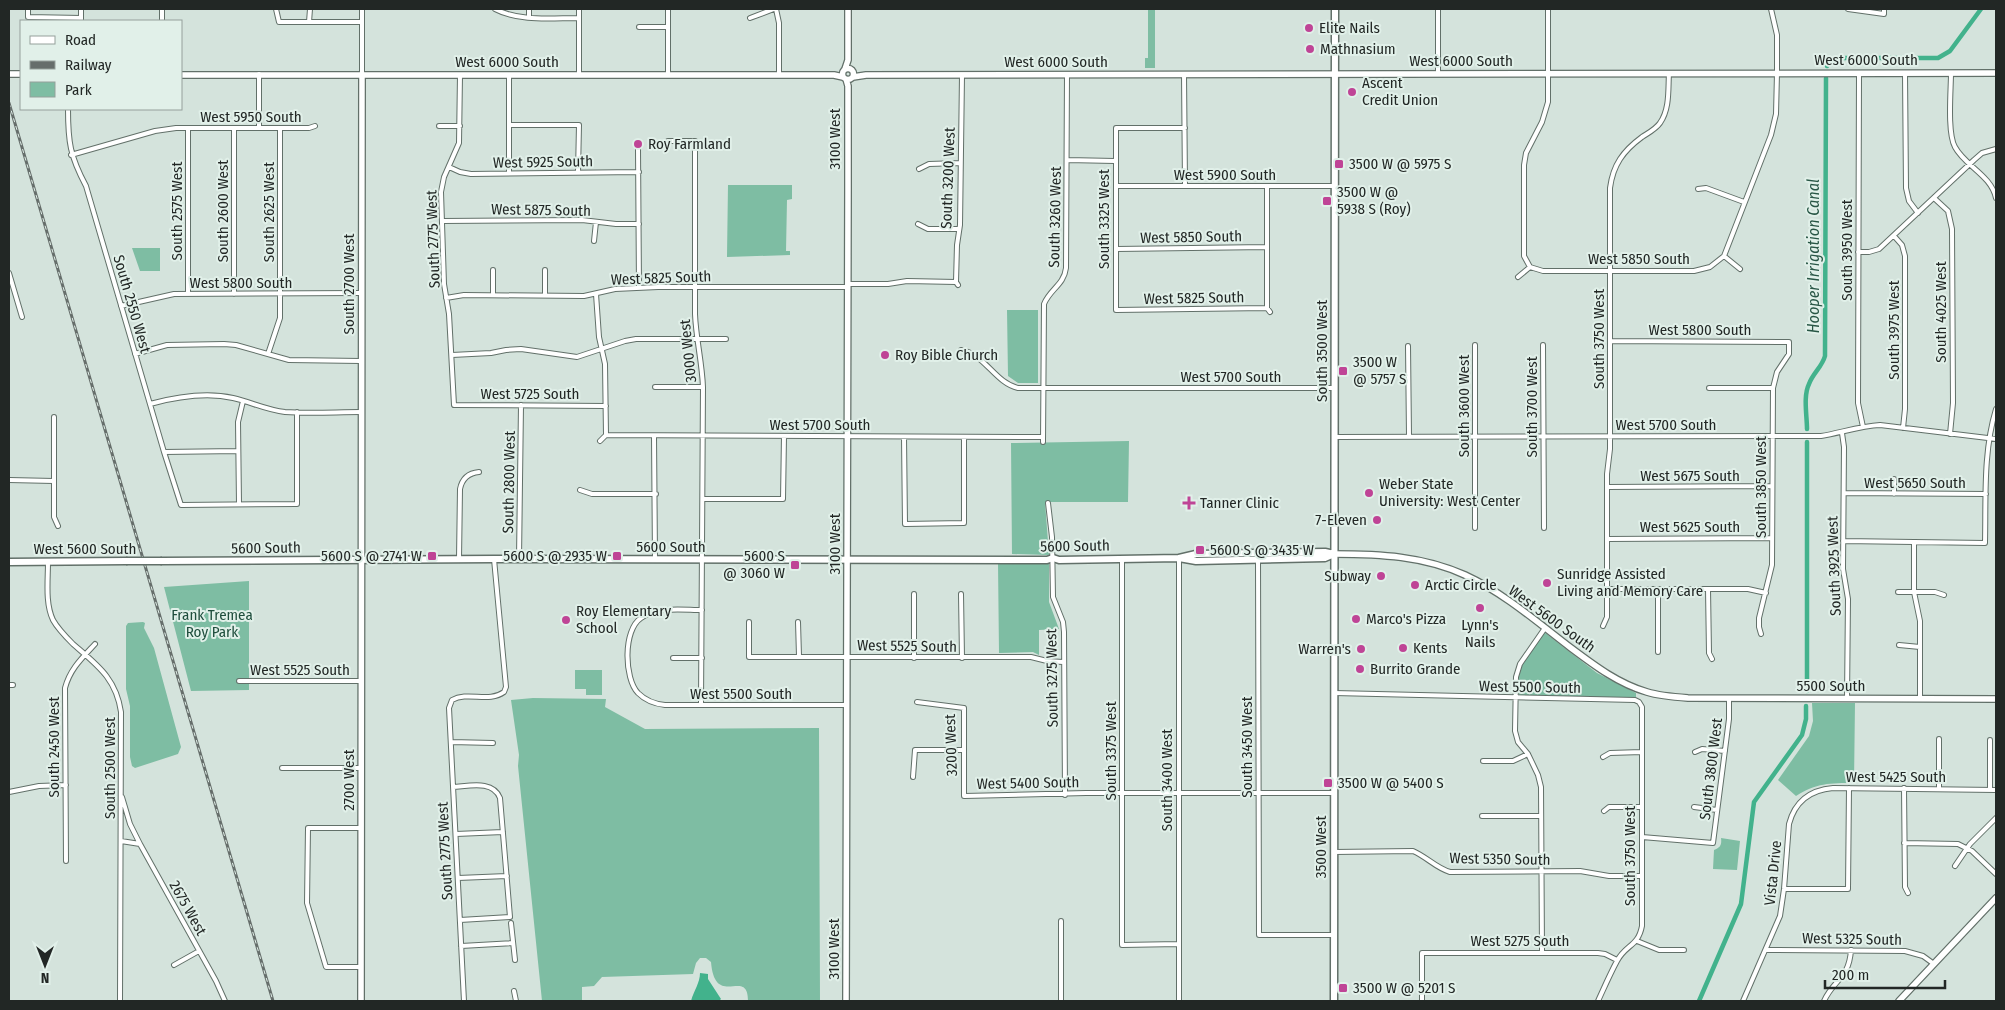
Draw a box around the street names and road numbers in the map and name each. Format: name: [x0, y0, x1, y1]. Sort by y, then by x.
street label: West 6000 South: [1814, 51, 1918, 69]
street label: West 6000 South: [1409, 52, 1513, 70]
street label: West 6000 South: [455, 53, 559, 71]
street label: West 6000 South: [1004, 53, 1108, 71]
street label: West 5950 South: [200, 108, 302, 126]
street label: 3100 West: [826, 108, 844, 170]
street label: South 3200 West: [937, 127, 959, 229]
street label: West 5925 South: [493, 152, 593, 172]
street label: South 2600 West: [214, 160, 232, 262]
street label: South 2575 West: [168, 162, 186, 260]
street label: South 2625 West: [260, 162, 278, 262]
street label: South 3260 West: [1045, 166, 1065, 268]
street label: West 5900 South: [1174, 166, 1276, 184]
street label: South 3325 West: [1095, 169, 1113, 269]
street label: South 2775 West: [422, 190, 444, 288]
street label: South 3950 West: [1838, 199, 1856, 301]
street label: West 5875 South: [491, 200, 591, 220]
street label: West 5850 South: [1140, 227, 1242, 247]
street label: South 2700 West: [340, 233, 358, 334]
street label: West 5850 South: [1588, 250, 1690, 268]
street label: South 2550 West: [109, 253, 155, 355]
street label: South 4025 West: [1932, 261, 1950, 363]
street label: West 5825 South: [610, 267, 712, 289]
street label: West 5800 South: [190, 274, 292, 292]
street label: South 3975 West: [1885, 280, 1903, 380]
street label: West 5825 South: [1144, 288, 1244, 308]
street label: South 3750 West: [1590, 289, 1608, 389]
street label: South 3500 West: [1313, 300, 1331, 402]
street label: 3000 West: [676, 318, 700, 384]
street label: West 5800 South: [1649, 321, 1751, 339]
street label: South 3600 West: [1455, 355, 1473, 457]
street label: South 3700 West: [1523, 356, 1541, 458]
street label: West 5700 South: [1181, 368, 1281, 386]
street label: West 5725 South: [481, 385, 579, 403]
street label: West 5700 South: [770, 416, 870, 434]
street label: West 5700 South: [1616, 416, 1716, 434]
street label: South 2800 West: [499, 430, 519, 533]
street label: South 3850 West: [1752, 436, 1770, 538]
street label: West 5675 South: [1640, 467, 1740, 485]
street label: West 5650 South: [1864, 474, 1966, 492]
street label: 3100 West: [826, 513, 844, 575]
street label: South 3925 West: [1823, 516, 1845, 616]
street label: West 5625 South: [1640, 518, 1740, 536]
street label: 5600 South: [1040, 536, 1110, 556]
street label: 5600 South: [231, 538, 301, 558]
street label: 5600 South: [636, 538, 706, 556]
street label: West 5600 South: [34, 540, 136, 558]
street label: West 5600 South: [1505, 582, 1599, 656]
street label: South 3275 West: [1042, 628, 1062, 728]
street label: West 5525 South: [857, 636, 957, 656]
street label: West 5525 South: [250, 661, 350, 679]
street label: West 5500 South: [1479, 677, 1581, 697]
street label: 5500 South: [1797, 677, 1865, 695]
street label: West 5500 South: [690, 685, 792, 703]
street label: South 2450 West: [45, 696, 63, 797]
street label: South 3450 West: [1238, 696, 1256, 798]
street label: South 3375 West: [1102, 701, 1120, 801]
street label: 3200 West: [941, 714, 961, 776]
street label: South 2500 West: [101, 717, 119, 819]
street label: South 3800 West: [1696, 717, 1726, 821]
street label: South 3400 West: [1158, 729, 1176, 831]
street label: 2700 West: [340, 749, 358, 811]
street label: West 5425 South: [1846, 768, 1946, 786]
street label: West 5400 South: [977, 773, 1079, 793]
street label: South 2775 West: [433, 801, 457, 901]
street label: South 3750 West: [1621, 806, 1639, 906]
street label: 3500 West: [1312, 816, 1330, 878]
street label: Vista Drive: [1761, 840, 1785, 906]
street label: West 5350 South: [1449, 849, 1551, 869]
street label: 2675 West: [166, 877, 210, 939]
street label: 3100 West: [825, 918, 843, 980]
street label: West 5325 South: [1802, 929, 1902, 949]
street label: West 5275 South: [1471, 932, 1569, 950]

